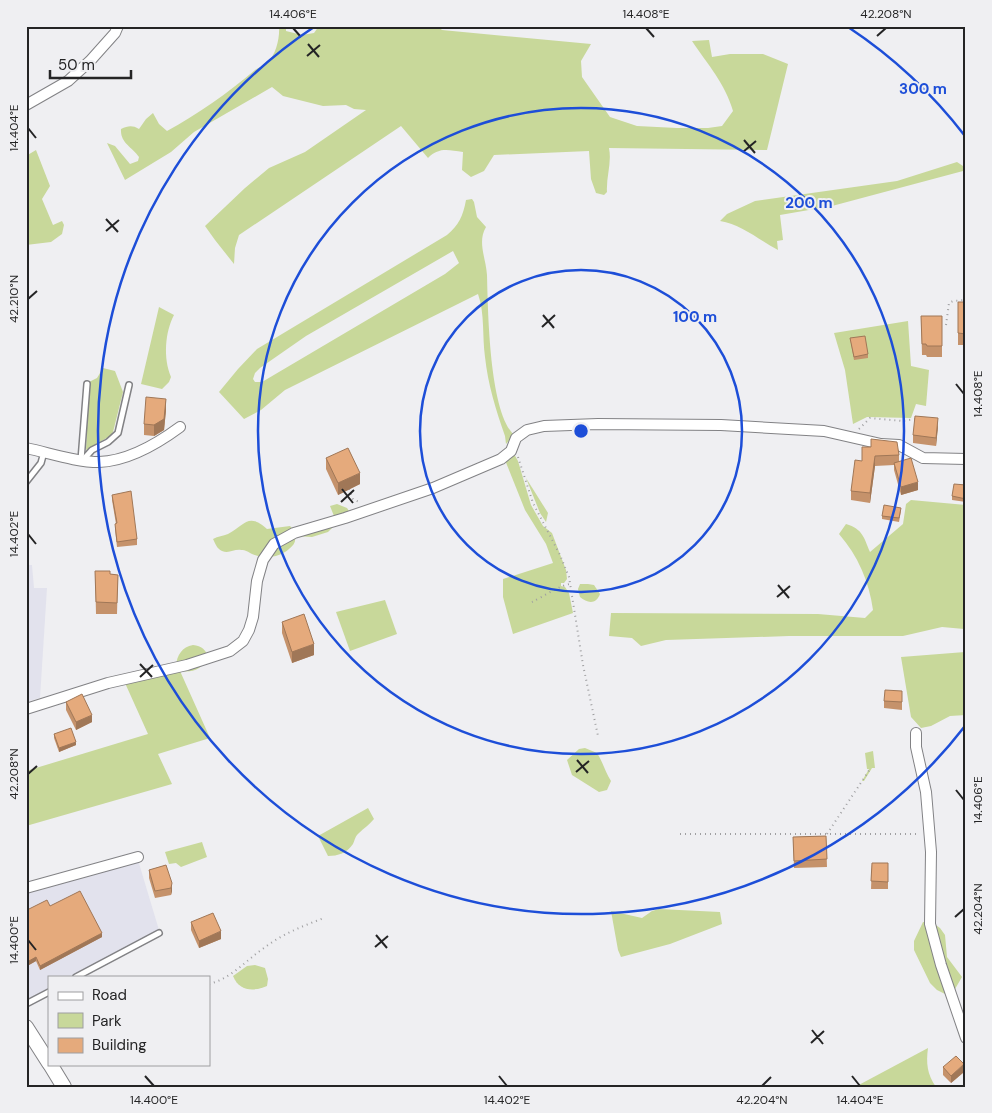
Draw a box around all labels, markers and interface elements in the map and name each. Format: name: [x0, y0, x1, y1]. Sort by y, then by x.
text: 14.406°E: [269, 6, 317, 22]
text: 14.408°E: [622, 6, 670, 22]
text: 42.208°N: [860, 6, 912, 22]
scale bar: [50, 48, 131, 80]
text: 50 m: [58, 55, 95, 75]
text: 300 m: [899, 79, 947, 99]
text: 14.404°E: [6, 104, 22, 152]
text: 200 m: [785, 193, 833, 213]
text: 42.210°N: [6, 275, 22, 323]
text: 100 m: [673, 307, 717, 327]
text: 14.408°E: [970, 370, 986, 418]
centre of rings: [572, 422, 590, 440]
text: 14.402°E: [6, 510, 22, 557]
text: 42.208°N: [6, 748, 22, 800]
text: 14.406°E: [970, 776, 986, 824]
text: 42.204°N: [970, 883, 986, 935]
text: 14.400°E: [6, 916, 22, 964]
legend: [48, 976, 210, 1066]
text: Road: [92, 985, 127, 1005]
text: Park: [92, 1011, 122, 1031]
text: Building: [92, 1035, 147, 1055]
text: 14.400°E: [130, 1092, 178, 1108]
text: 14.402°E: [484, 1092, 531, 1108]
text: 42.204°N: [736, 1092, 788, 1108]
text: 14.404°E: [836, 1092, 884, 1108]

